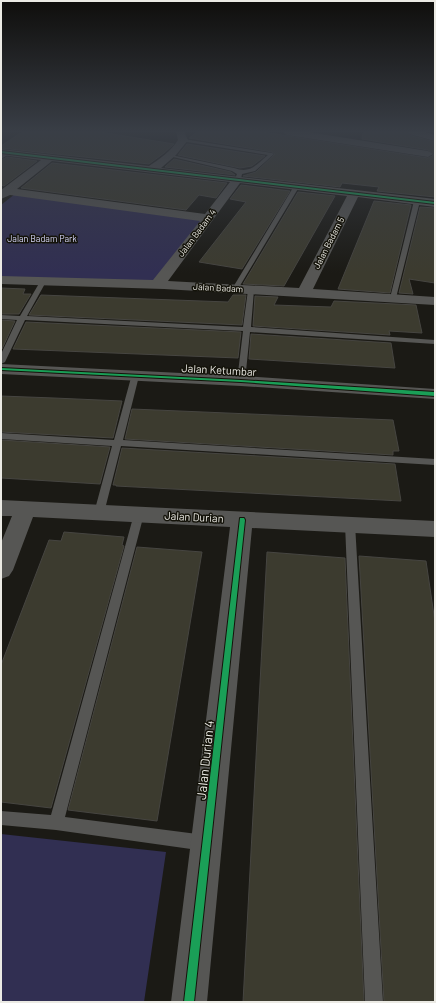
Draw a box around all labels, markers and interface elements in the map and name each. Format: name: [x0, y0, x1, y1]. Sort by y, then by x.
street label: Jalan Badam 4: [175, 207, 218, 259]
street label: Jalan Badam 5: [311, 215, 346, 271]
park label: Jalan Badam Park: [7, 233, 77, 244]
street label: Jalan Badam: [193, 281, 243, 294]
street label: Jalan Ketumbar: [181, 361, 257, 378]
street label: Jalan Durian: [164, 508, 224, 525]
street label: Jalan Durian 4: [193, 720, 217, 800]

